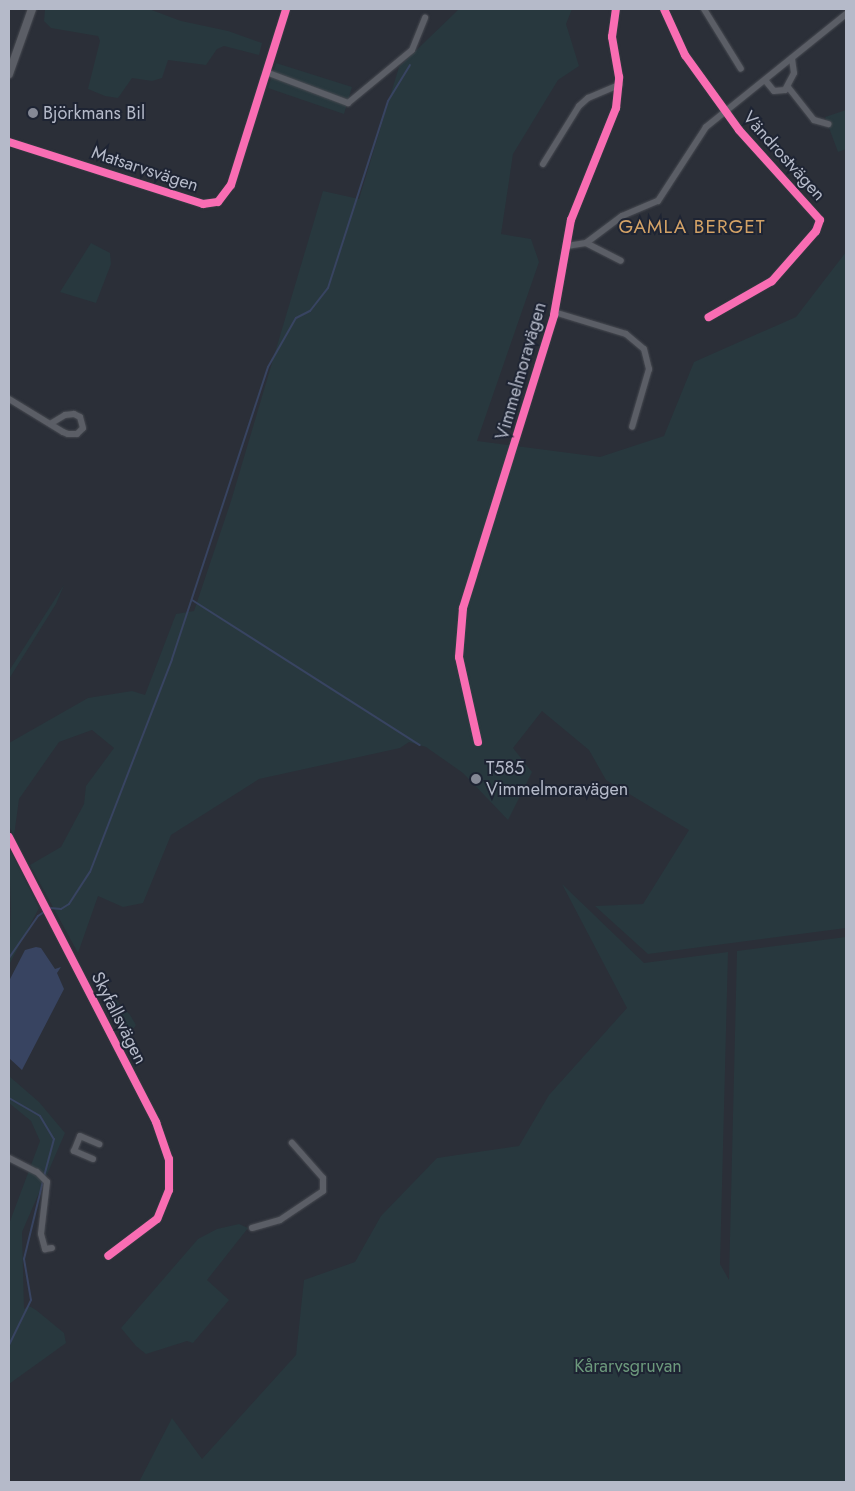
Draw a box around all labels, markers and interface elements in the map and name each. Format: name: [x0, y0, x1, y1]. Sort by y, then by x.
place label: Björkmans Bil: [43, 102, 145, 124]
marker: Björkmans Bil: [27, 107, 39, 119]
street label: Vändrostvägen: [738, 107, 830, 205]
street label: Matsarvsvägen: [89, 142, 201, 196]
district label: GAMLA BERGET: [617, 216, 767, 238]
street label: Vimmelmoravägen: [491, 300, 551, 442]
place label: T585 Vimmelmoravägen: [486, 758, 628, 801]
marker: T585 Vimmelmoravägen: [470, 773, 482, 785]
street label: Skyfallsvägen: [86, 968, 152, 1068]
park label: Kårarvsgruvan: [574, 1355, 682, 1377]

